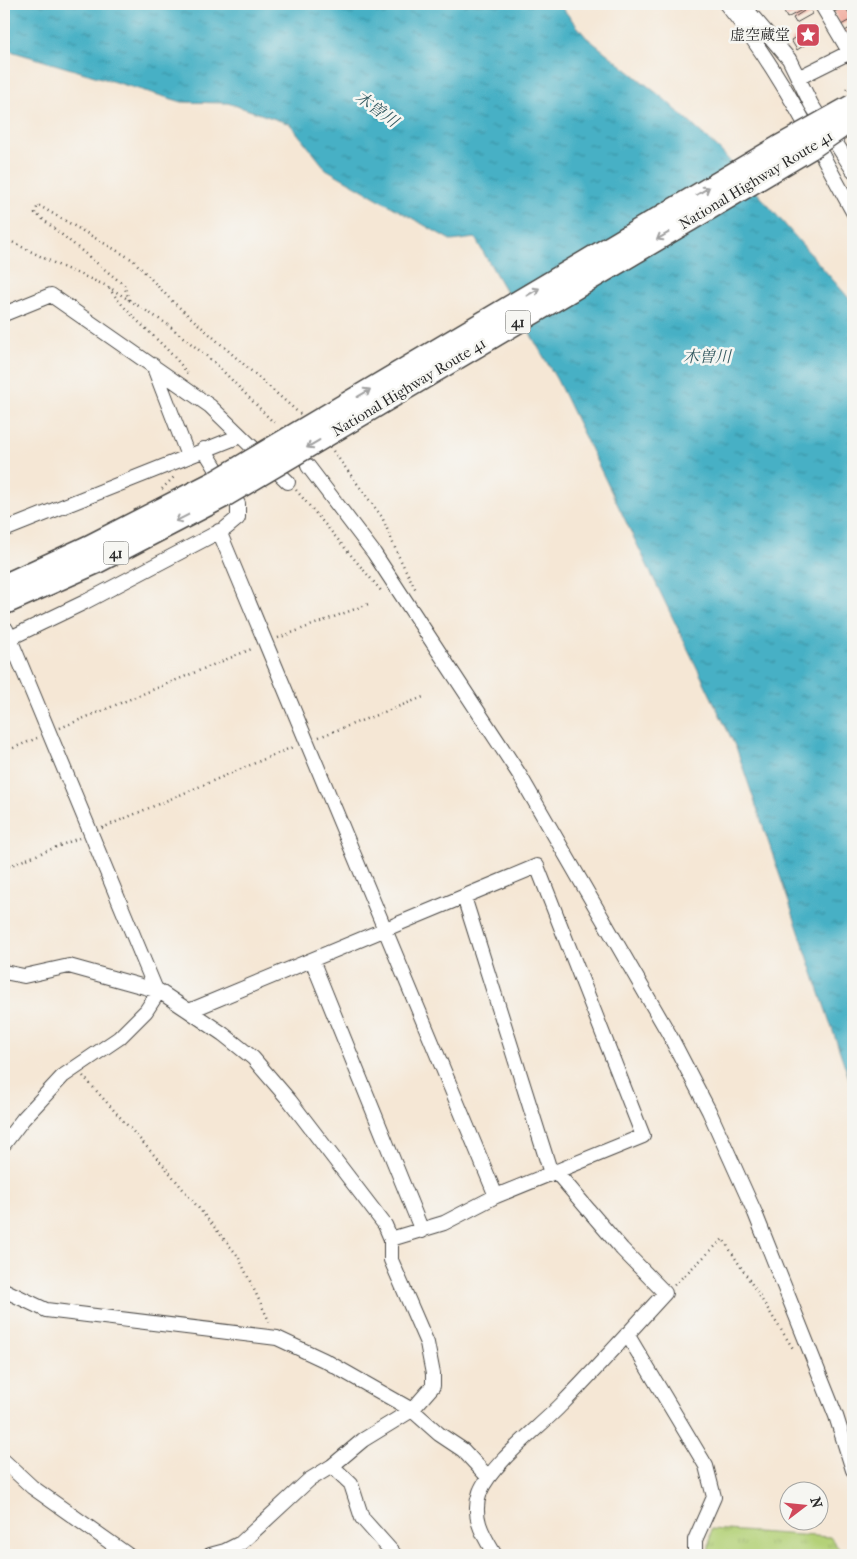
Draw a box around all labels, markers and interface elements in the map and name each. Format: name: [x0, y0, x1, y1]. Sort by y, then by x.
place icon: 虚空蔵堂: [795, 22, 821, 48]
place label: 虚空蔵堂: [730, 26, 790, 44]
water label: 木曽川: [352, 87, 404, 132]
street label: National Highway Route 41: [676, 127, 836, 233]
one-way arrow: [696, 186, 710, 196]
one-way arrow: [657, 232, 671, 242]
one-way arrow: [526, 287, 540, 297]
road number: 41: [506, 311, 530, 334]
street label: National Highway Route 41: [329, 334, 489, 440]
water label: 木曽川: [683, 347, 733, 366]
one-way arrow: [356, 388, 370, 398]
one-way arrow: [306, 440, 320, 450]
one-way arrow: [175, 514, 190, 523]
road number: 41: [104, 542, 128, 564]
north arrow: [780, 1482, 830, 1532]
text: N: [806, 1495, 826, 1510]

